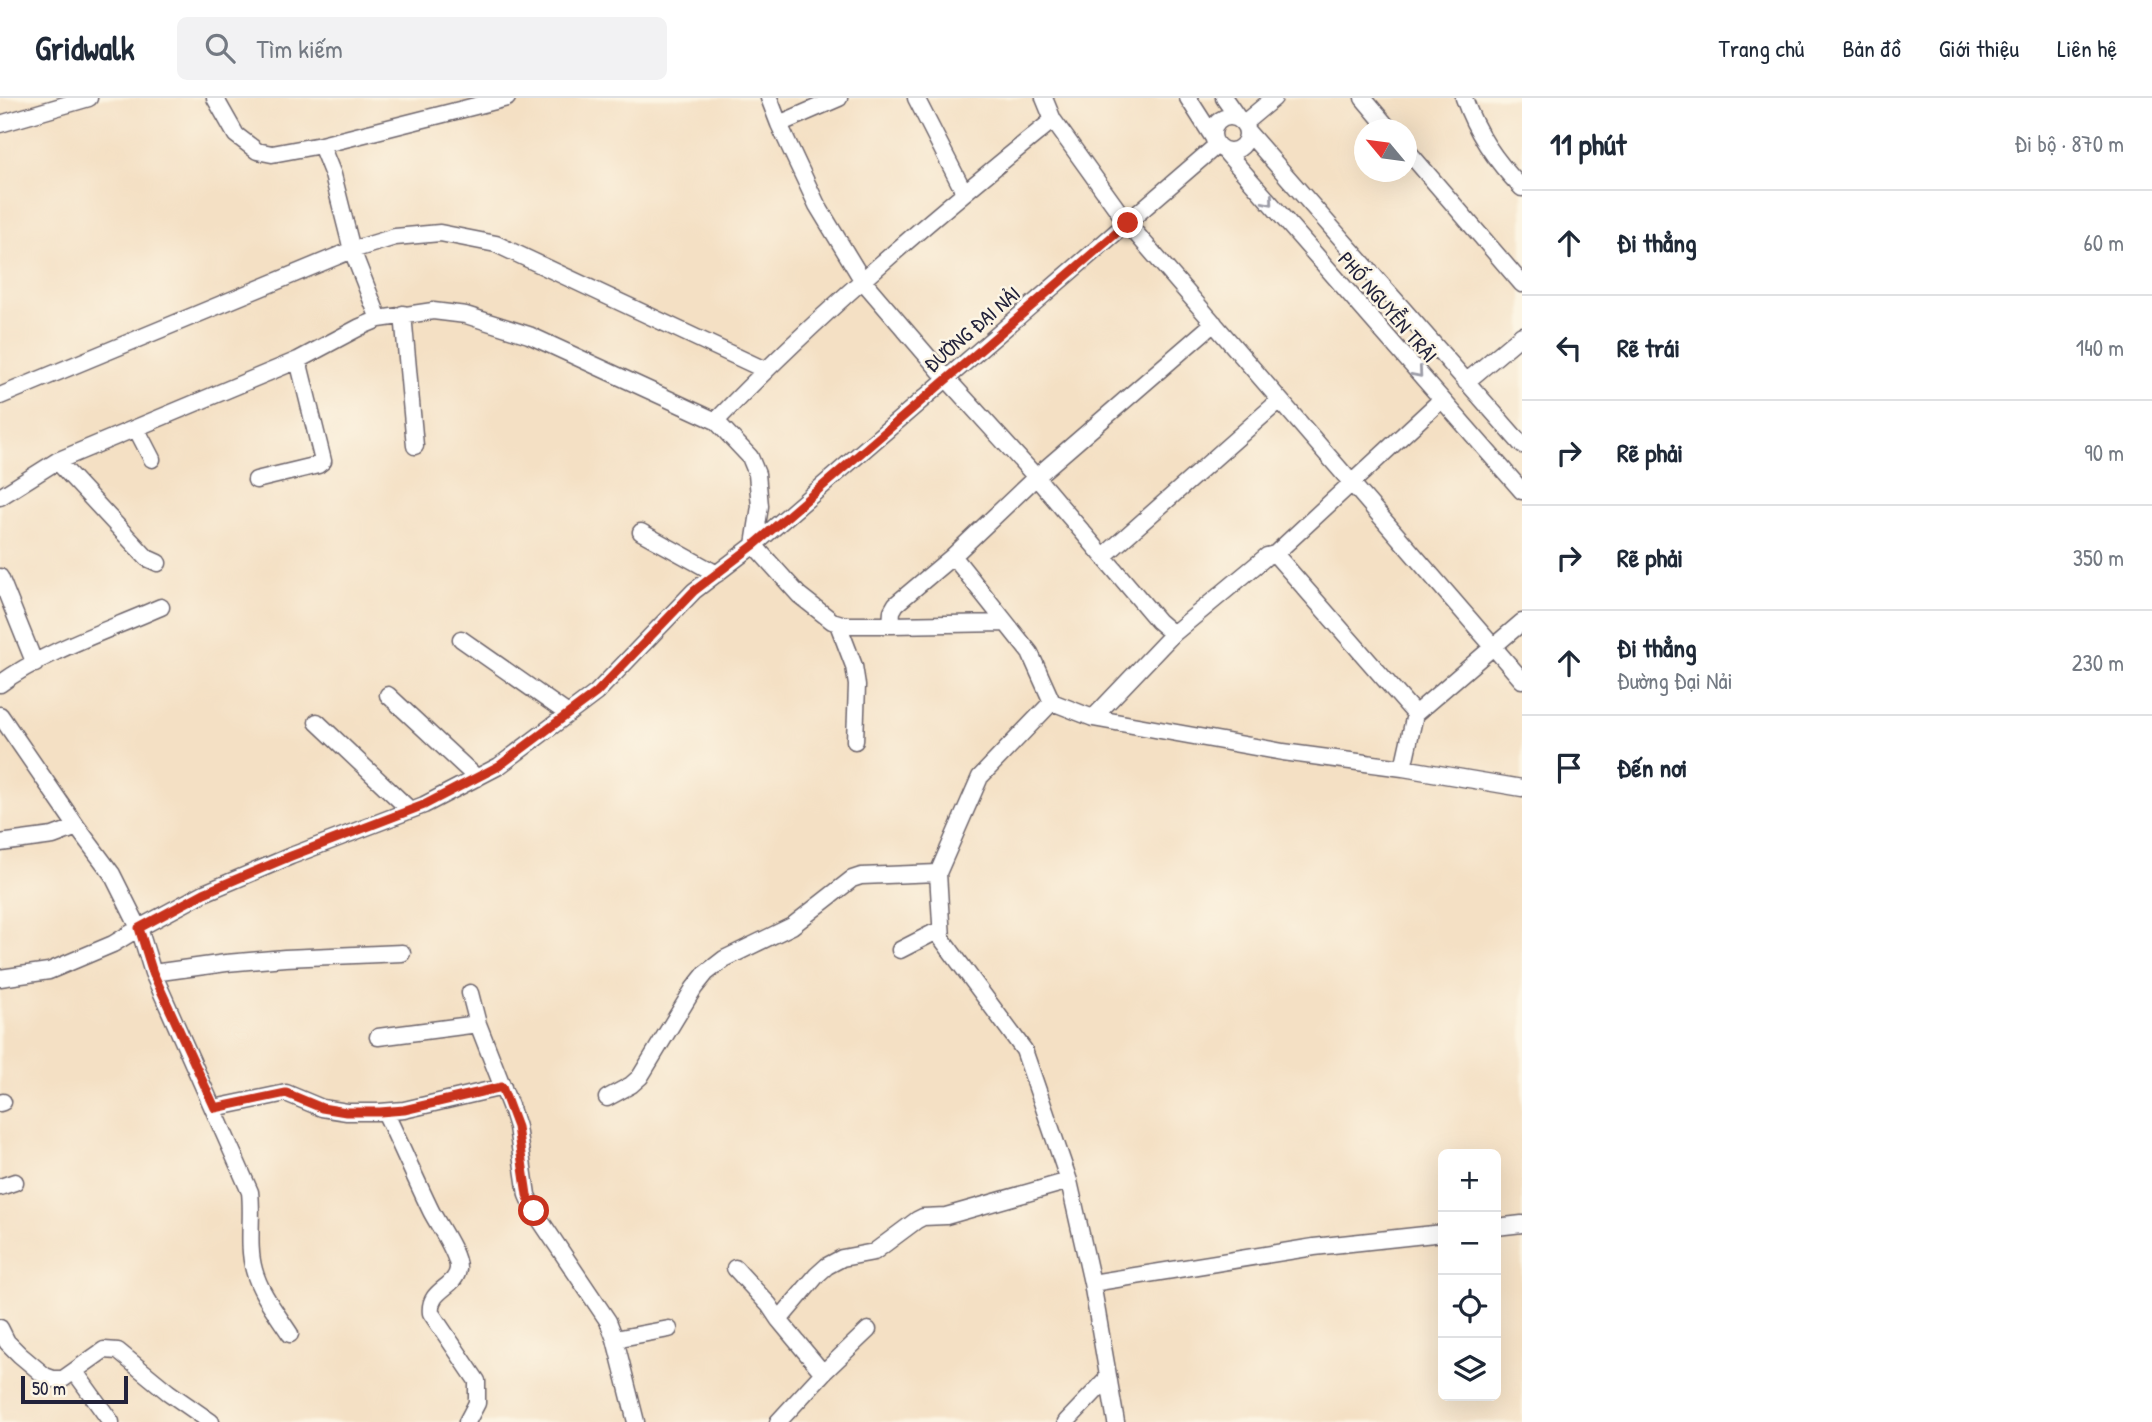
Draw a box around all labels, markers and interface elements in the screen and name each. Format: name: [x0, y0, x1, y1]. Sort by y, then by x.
search box: [177, 17, 667, 80]
text: Gridwalk: [35, 26, 135, 70]
icon: search: [201, 29, 239, 67]
text: Tìm kiếm: [257, 31, 343, 66]
text: Trang chủ: [1718, 32, 1804, 64]
text: Bản đồ: [1842, 32, 1901, 64]
text: Giới thiệu: [1939, 32, 2019, 64]
text: Liên hệ: [2057, 32, 2117, 64]
north arrow: [1354, 119, 1417, 182]
text: 11 phút: [1550, 124, 1626, 164]
text: Đi bộ · 870 m: [2014, 128, 2124, 159]
one-way arrow: [1261, 193, 1273, 206]
route end: [1112, 207, 1143, 238]
icon: ahead: [1550, 224, 1588, 262]
text: Đi thẳng: [1617, 225, 1696, 260]
text: 60 m: [2084, 227, 2124, 258]
street label: PHỐ NGUYỄN TRÃI: [1332, 245, 1444, 369]
street label: ĐƯỜNG ĐẠI NẢI: [918, 279, 1026, 379]
icon: left: [1550, 329, 1588, 367]
text: Rẽ trái: [1617, 330, 1680, 365]
text: 140 m: [2076, 332, 2124, 363]
one-way arrow: [1410, 365, 1422, 378]
icon: right: [1550, 434, 1588, 472]
text: Rẽ phải: [1617, 435, 1683, 470]
text: 90 m: [2084, 437, 2124, 468]
icon: right: [1550, 539, 1588, 577]
text: Rẽ phải: [1617, 540, 1683, 575]
text: 350 m: [2073, 542, 2124, 573]
text: Đi thẳng: [1617, 630, 1696, 665]
icon: ahead: [1550, 644, 1588, 682]
text: 230 m: [2072, 647, 2124, 678]
text: Đường Đại Nải: [1617, 665, 1733, 696]
icon: arrive: [1550, 749, 1588, 787]
text: Đến nơi: [1617, 750, 1687, 785]
map controls: [1438, 1149, 1501, 1401]
button: +: [1438, 1149, 1501, 1212]
route start: [518, 1195, 549, 1226]
button: −: [1438, 1212, 1501, 1275]
button: locate: [1438, 1275, 1501, 1338]
button: layers: [1438, 1338, 1501, 1401]
scale bar: [21, 1373, 128, 1405]
text: 50 m: [32, 1375, 66, 1401]

